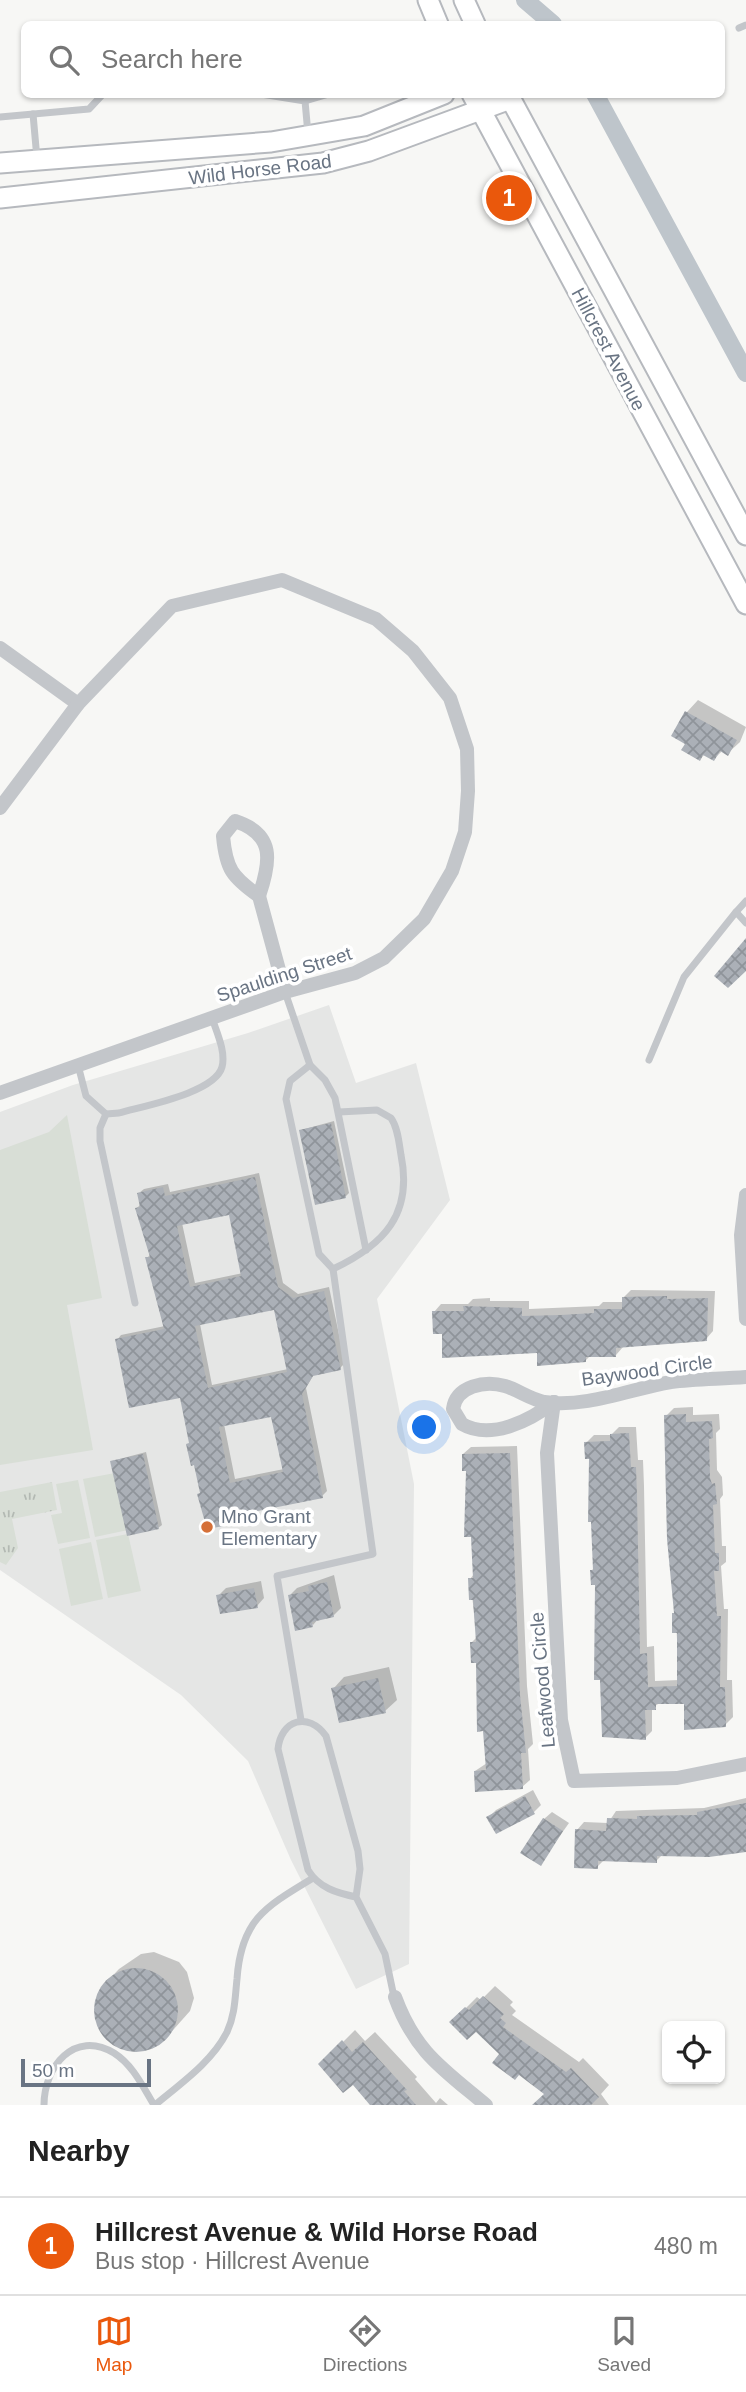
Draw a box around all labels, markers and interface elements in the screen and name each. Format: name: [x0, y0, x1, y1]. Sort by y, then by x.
search box: [21, 21, 725, 98]
icon: search: [45, 41, 83, 79]
text: Search here: [101, 44, 243, 74]
street label: Wild Horse Road: [188, 150, 333, 189]
pin: 1: [486, 172, 532, 224]
street label: Hillcrest Avenue: [567, 284, 650, 414]
street label: Spaulding Street: [214, 943, 355, 1006]
street label: Baywood Circle: [580, 1351, 714, 1390]
your location: [407, 1410, 441, 1444]
place label: Mno Grant Elementary: [221, 1506, 318, 1549]
marker: Mno Grant Elementary: [199, 1519, 215, 1535]
street label: Leafwood Circle: [526, 1611, 559, 1749]
map controls: [662, 2021, 725, 2084]
button: locate: [662, 2021, 725, 2084]
scale bar: [21, 2056, 150, 2088]
text: 50 m: [32, 2060, 74, 2081]
text: Nearby: [28, 2134, 130, 2167]
text: Hillcrest Avenue & Wild Horse Road: [95, 2217, 538, 2247]
text: 1: [45, 2233, 57, 2259]
text: 480 m: [654, 2233, 718, 2259]
text: Bus stop · Hillcrest Avenue: [95, 2248, 369, 2274]
tab: Map: [95, 2312, 133, 2376]
tab: Directions: [323, 2312, 407, 2376]
tab: Saved: [597, 2312, 651, 2376]

